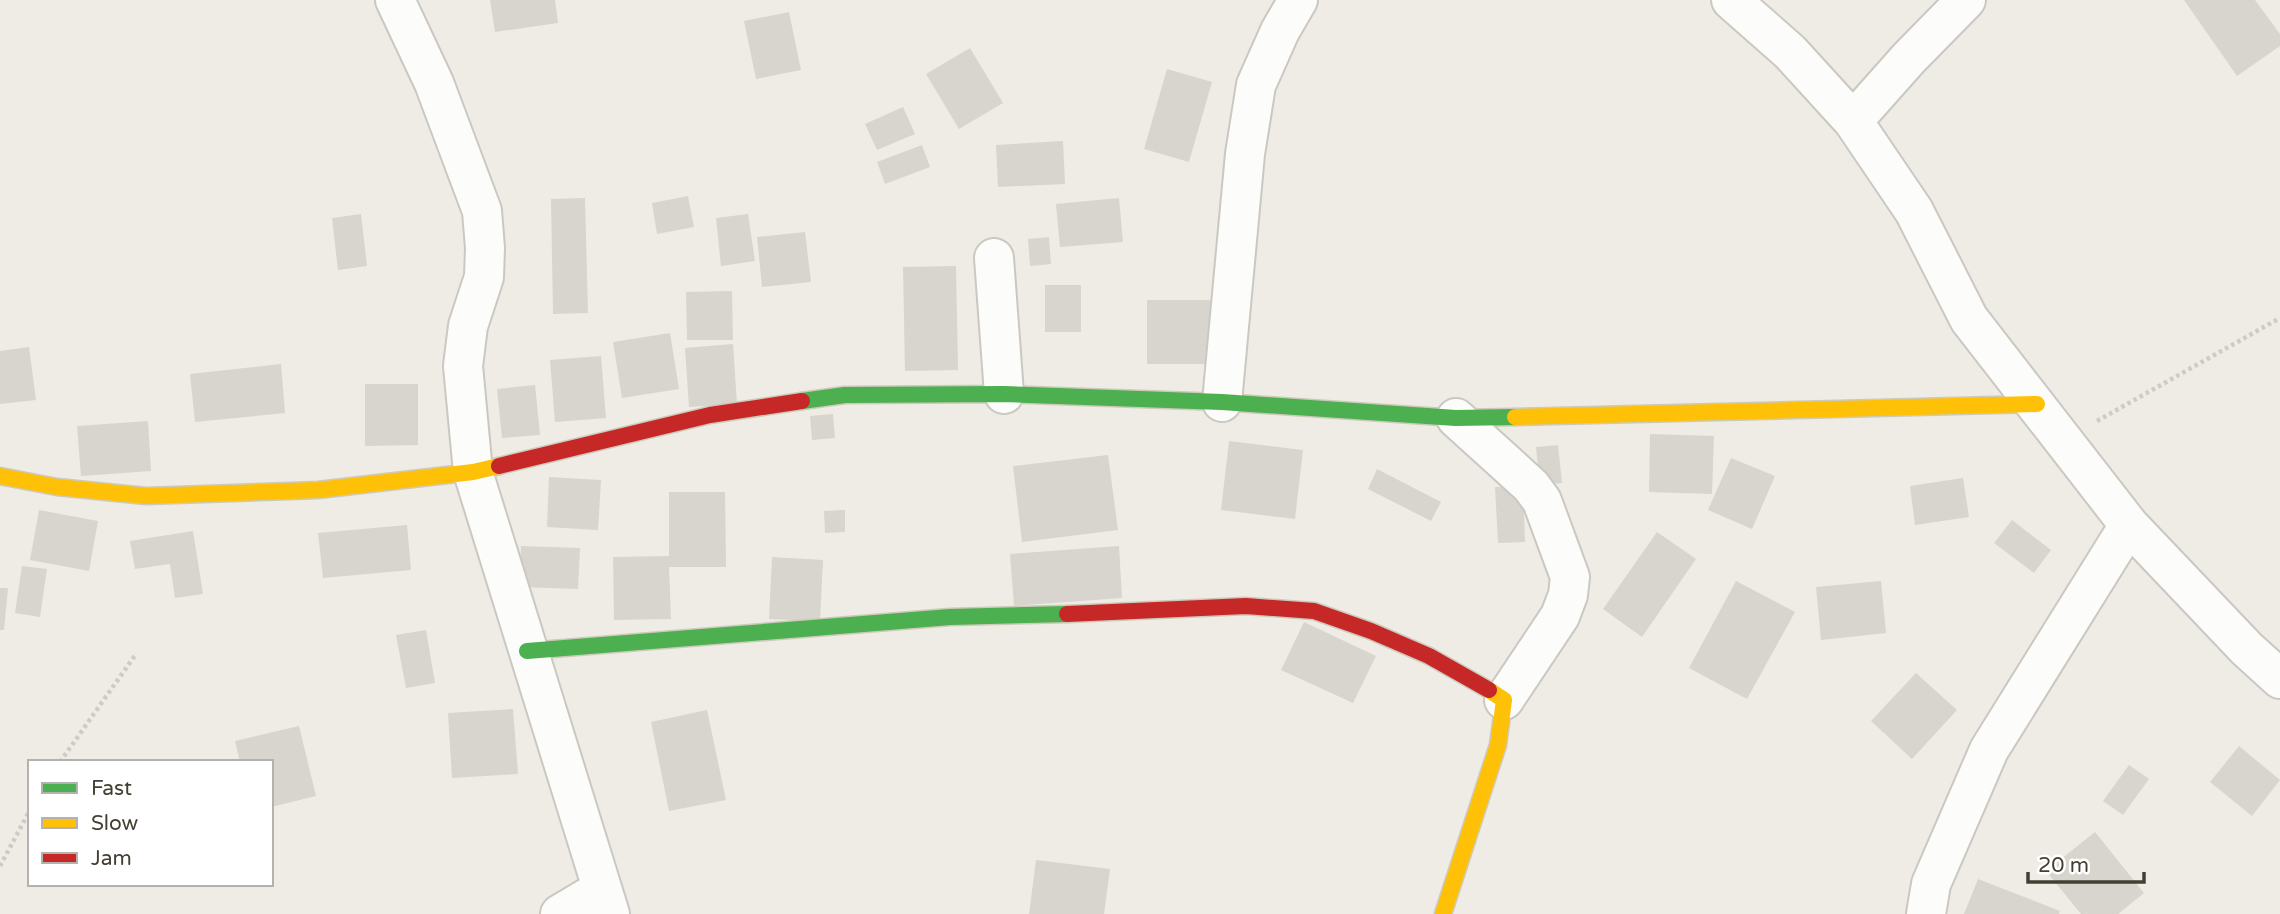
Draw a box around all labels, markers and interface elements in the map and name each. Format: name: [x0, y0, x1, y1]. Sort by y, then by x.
legend: [28, 760, 273, 886]
text: Fast: [91, 776, 132, 801]
text: Slow: [91, 811, 139, 836]
scale bar: [2028, 841, 2144, 885]
text: Jam: [91, 846, 132, 871]
text: 20 m: [2038, 853, 2089, 878]

